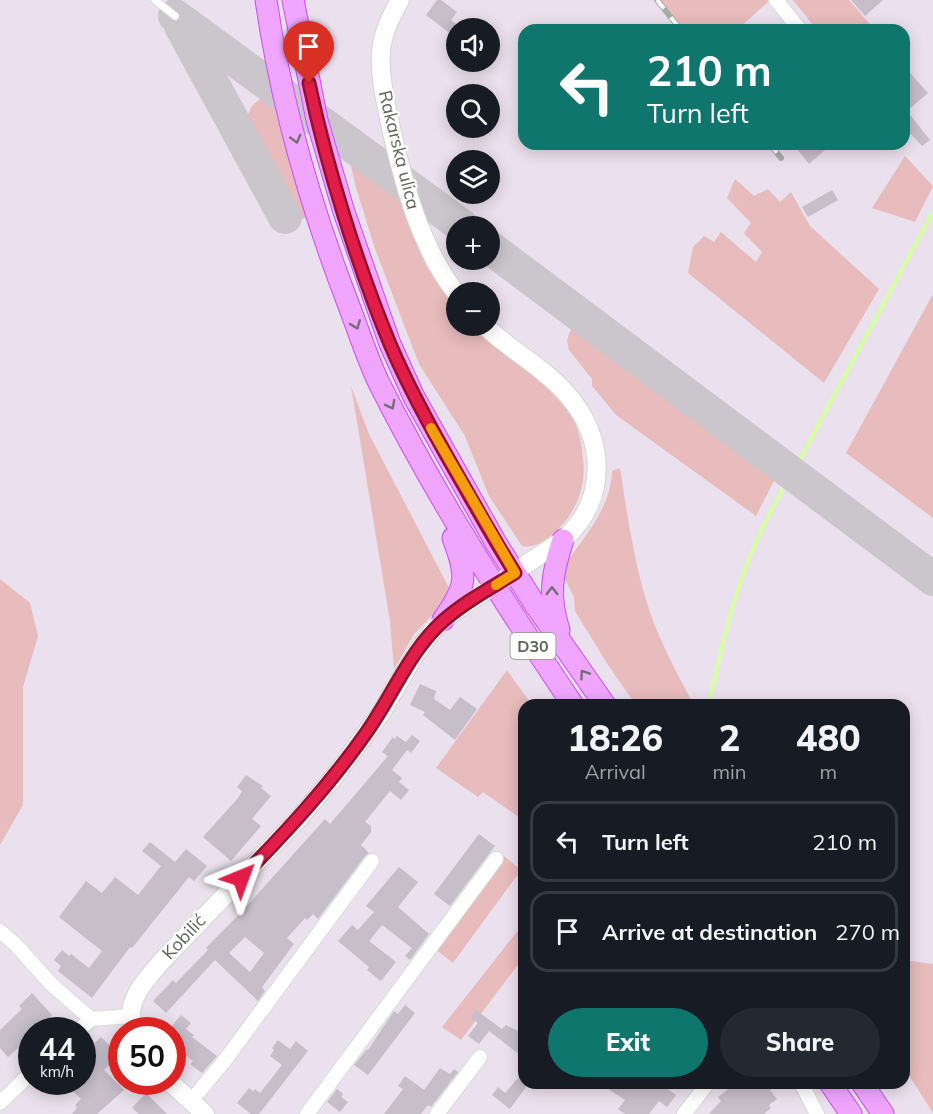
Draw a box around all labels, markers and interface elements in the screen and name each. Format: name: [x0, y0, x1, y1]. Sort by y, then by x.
map controls: [446, 18, 500, 336]
button: sound: [446, 18, 500, 72]
pin: [283, 21, 334, 83]
icon: arrive: [292, 30, 325, 63]
text: 210 m: [647, 44, 772, 97]
icon: left: [548, 48, 626, 126]
button: search: [446, 84, 500, 138]
street label: Rakarska ulica: [374, 88, 425, 212]
text: Turn left: [647, 96, 749, 130]
one-way arrow: [289, 133, 301, 144]
button: layers: [446, 150, 500, 204]
button: +: [446, 216, 500, 270]
button: −: [446, 282, 500, 336]
one-way arrow: [349, 319, 361, 330]
one-way arrow: [384, 398, 395, 409]
one-way arrow: [546, 586, 559, 595]
road number: D30: [510, 633, 556, 659]
one-way arrow: [580, 669, 591, 680]
text: 18:26: [567, 715, 663, 760]
text: 2: [719, 715, 740, 760]
text: 480: [796, 715, 861, 760]
text: Arrival: [585, 759, 646, 784]
text: min: [712, 759, 747, 784]
text: m: [819, 759, 837, 784]
icon: left: [551, 825, 584, 858]
text: Turn left: [602, 828, 689, 856]
text: 210 m: [812, 828, 877, 856]
position arrow: [209, 846, 273, 910]
street label: Kobilić: [157, 909, 211, 964]
icon: arrive: [551, 915, 584, 948]
text: Arrive at destination: [602, 918, 817, 946]
text: 270 m: [835, 918, 900, 946]
button: Exit: [548, 1008, 708, 1077]
button: Share: [720, 1008, 880, 1077]
speed limit sign: 50: [108, 1017, 186, 1095]
text: 44: [39, 1030, 75, 1068]
text: km/h: [40, 1062, 74, 1081]

